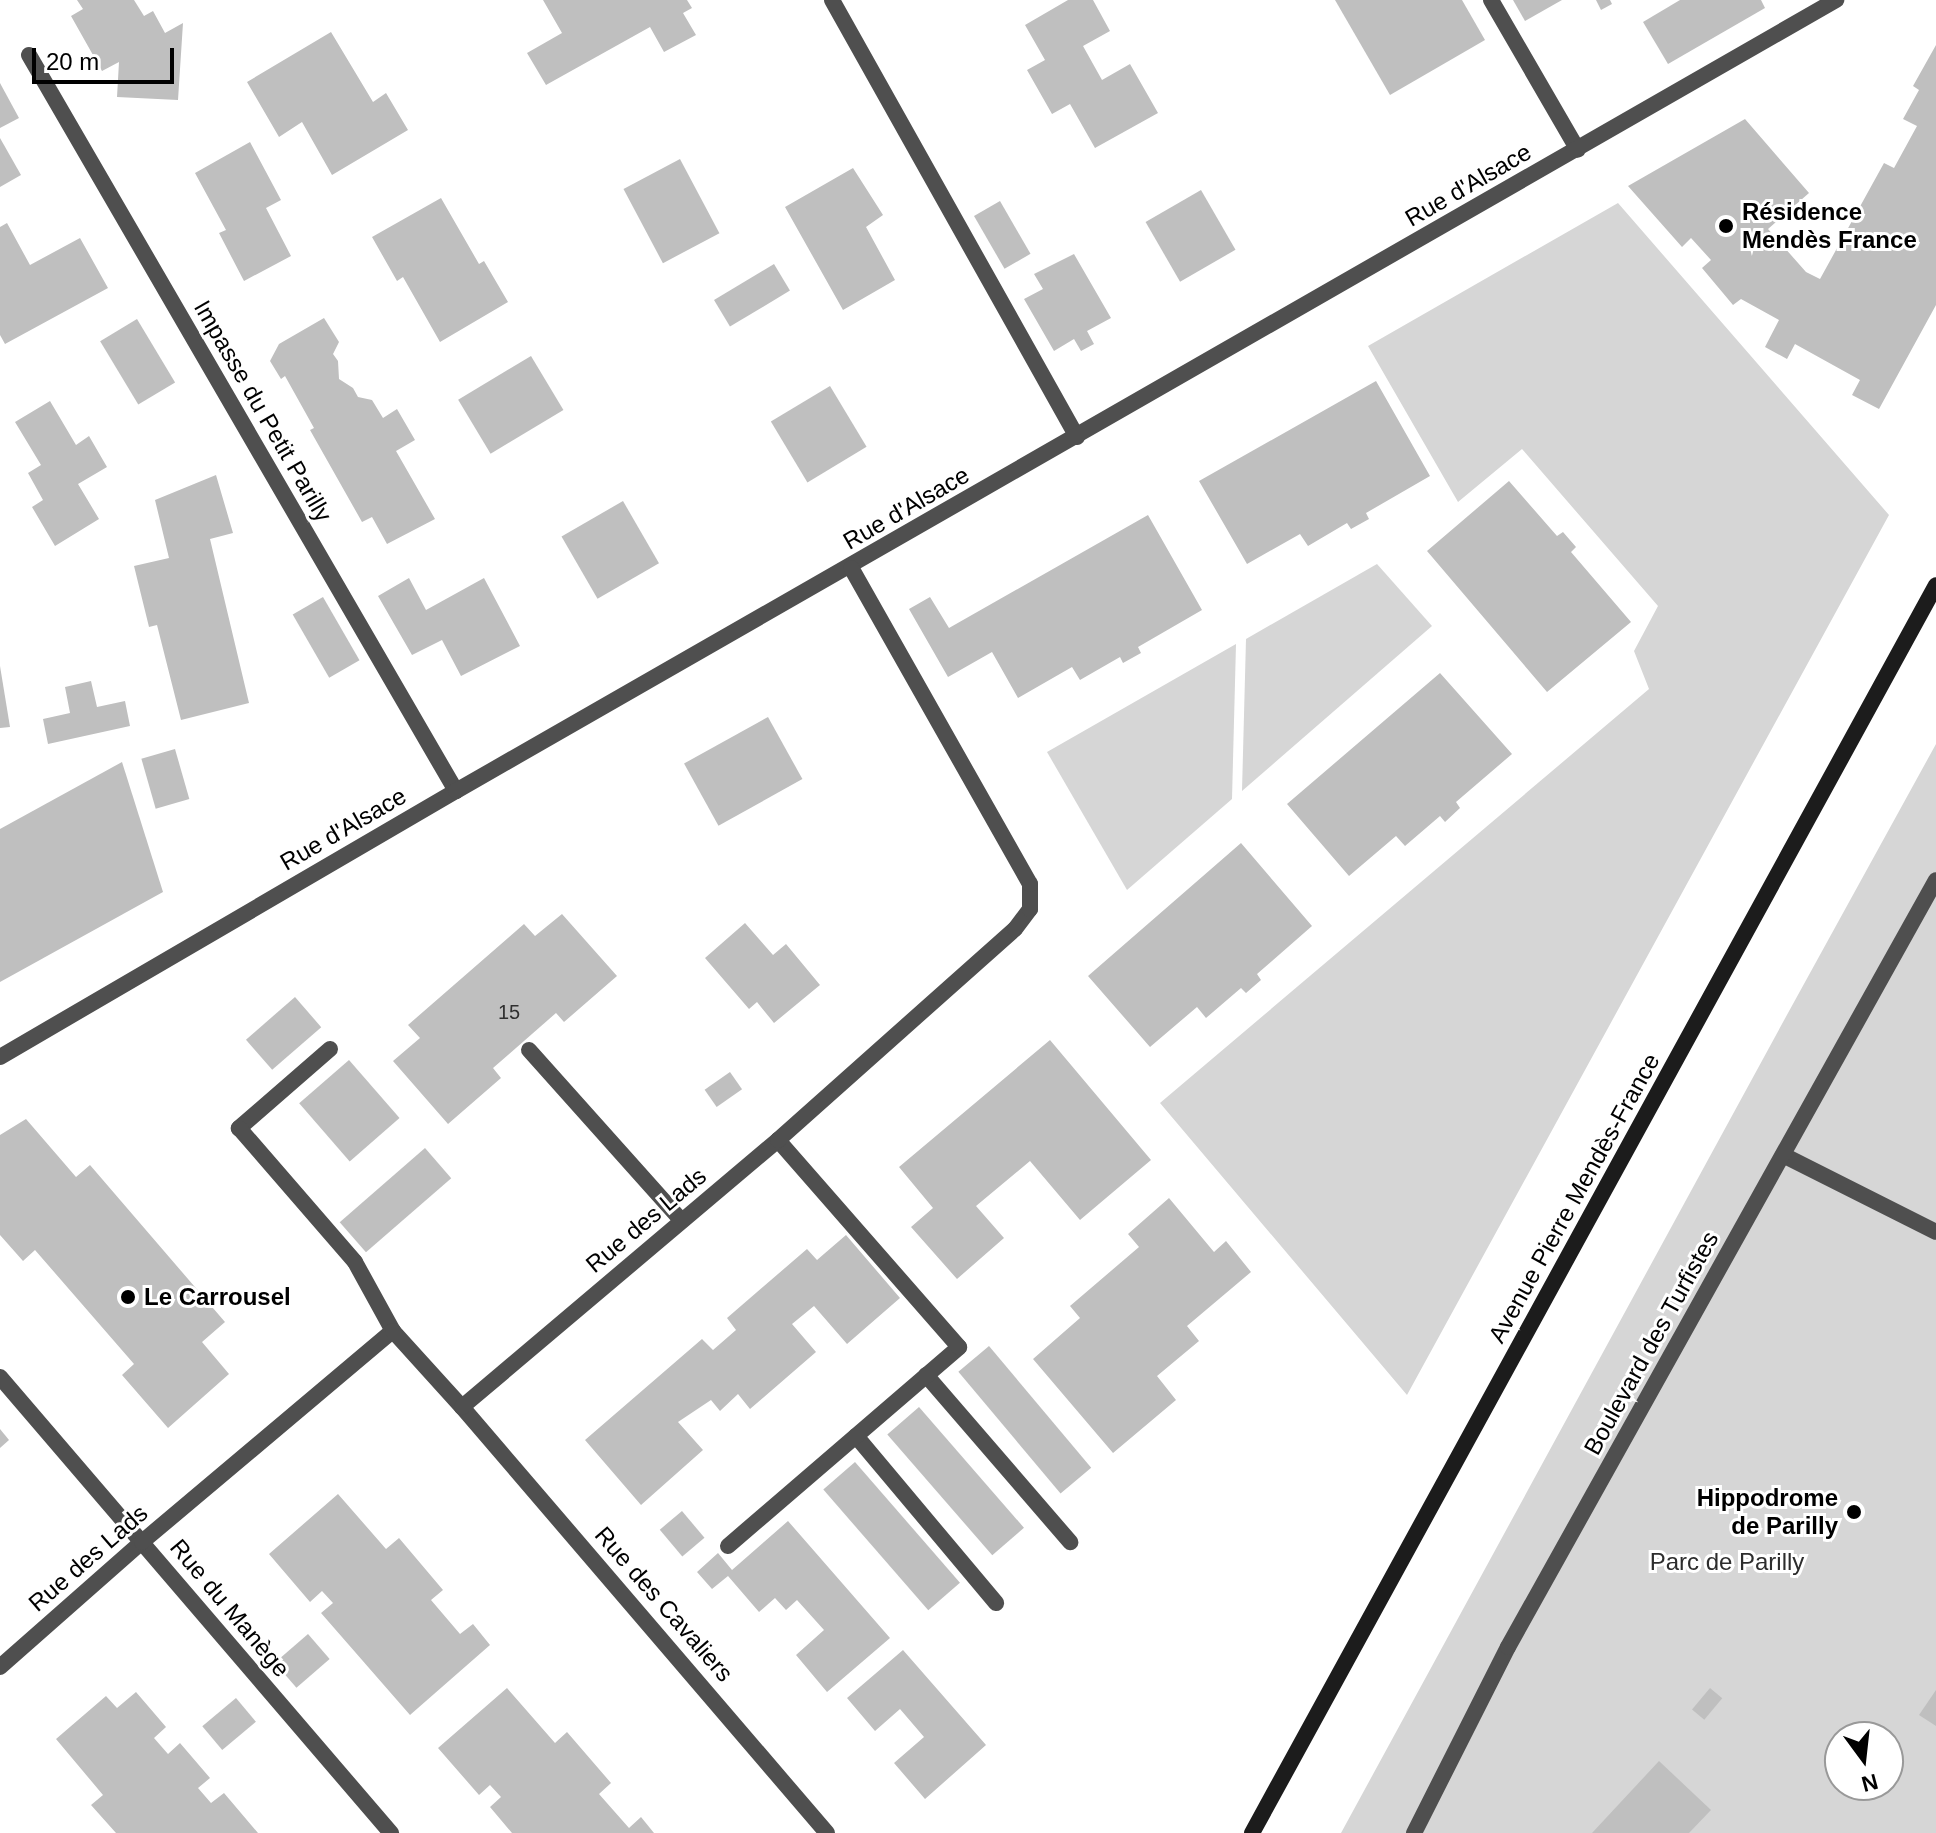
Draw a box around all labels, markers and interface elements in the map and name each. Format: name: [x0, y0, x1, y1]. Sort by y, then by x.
scale bar: [36, 32, 178, 82]
text: 20 m: [46, 48, 99, 75]
street label: Rue d'Alsace: [1400, 137, 1536, 233]
place label: Résidence Mendès France: [1742, 198, 1917, 254]
marker: Résidence Mendès France: [1717, 217, 1735, 235]
street label: Impasse du Petit Parilly: [188, 295, 338, 527]
street label: Rue d'Alsace: [838, 460, 974, 556]
street label: Rue d'Alsace: [275, 781, 411, 877]
house number: 15: [498, 1000, 520, 1024]
street label: Avenue Pierre Mendès-France: [1482, 1048, 1666, 1348]
street label: Rue des Lads: [580, 1161, 712, 1279]
street label: Boulevard des Turfistes: [1578, 1226, 1724, 1460]
place label: Le Carrousel: [144, 1283, 291, 1311]
marker: Le Carrousel: [119, 1288, 137, 1306]
place label: Hippodrome de Parilly: [1697, 1484, 1838, 1540]
street label: Rue des Lads: [23, 1499, 153, 1617]
marker: Hippodrome de Parilly: [1845, 1503, 1863, 1521]
street label: Rue des Cavaliers: [589, 1521, 739, 1687]
street label: Rue du Manège: [164, 1533, 296, 1683]
park label: Parc de Parilly: [1650, 1548, 1804, 1576]
north arrow: [1824, 1721, 1904, 1801]
text: N: [1859, 1769, 1881, 1797]

